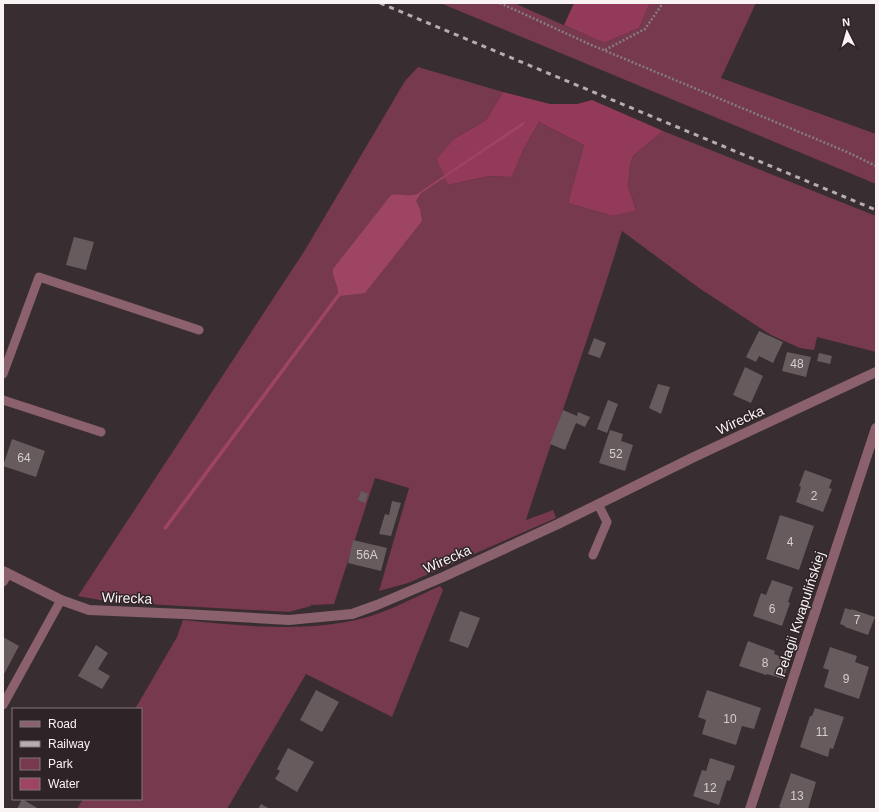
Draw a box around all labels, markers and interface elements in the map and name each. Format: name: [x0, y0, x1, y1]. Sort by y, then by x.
north arrow: [827, 12, 867, 52]
text: N: [842, 16, 851, 28]
house number: 48: [790, 357, 804, 371]
street label: Wirecka: [714, 402, 766, 438]
house number: 52: [609, 447, 623, 461]
house number: 64: [17, 451, 31, 465]
house number: 2: [811, 489, 818, 503]
house number: 4: [787, 535, 794, 549]
street label: Wirecka: [421, 541, 474, 577]
house number: 56A: [356, 548, 378, 562]
street label: Pelagii Kwapulińskiej: [772, 549, 828, 679]
street label: Wirecka: [101, 589, 153, 607]
house number: 6: [769, 602, 776, 616]
house number: 7: [854, 613, 861, 627]
house number: 8: [762, 656, 769, 670]
house number: 9: [843, 672, 850, 686]
legend: [12, 708, 142, 800]
house number: 10: [723, 712, 737, 726]
text: Road: [48, 717, 77, 731]
house number: 11: [816, 725, 829, 739]
text: Railway: [48, 737, 90, 751]
text: Park: [48, 757, 74, 771]
text: Water: [48, 777, 80, 791]
house number: 12: [703, 781, 717, 795]
house number: 13: [790, 789, 804, 803]

